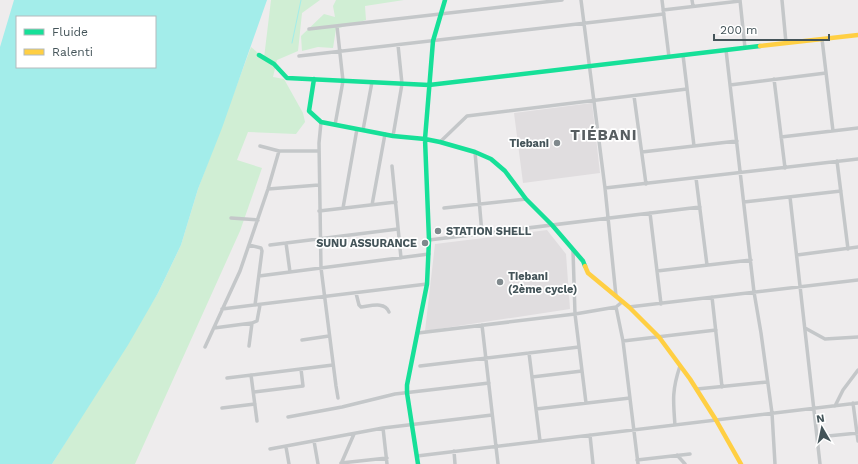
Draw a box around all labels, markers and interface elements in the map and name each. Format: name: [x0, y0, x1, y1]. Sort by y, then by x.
legend: [16, 16, 156, 68]
scale bar: [714, 16, 829, 42]
text: 200 m: [720, 23, 757, 37]
text: Fluide: [52, 25, 88, 39]
text: Ralenti: [52, 45, 93, 59]
district label: TIÉBANI: [570, 126, 638, 144]
place label: Tiebani: [509, 137, 549, 150]
marker: Tiebani: [552, 138, 562, 148]
place label: STATION SHELL: [446, 225, 532, 238]
marker: STATION SHELL: [433, 226, 443, 236]
place label: SUNU ASSURANCE: [316, 237, 417, 250]
marker: SUNU ASSURANCE: [420, 238, 430, 248]
place label: Tiebani (2ème cycle): [508, 270, 577, 296]
marker: Tiebani (2ème cycle): [495, 277, 505, 287]
north arrow: [802, 408, 842, 448]
text: N: [815, 412, 826, 426]

